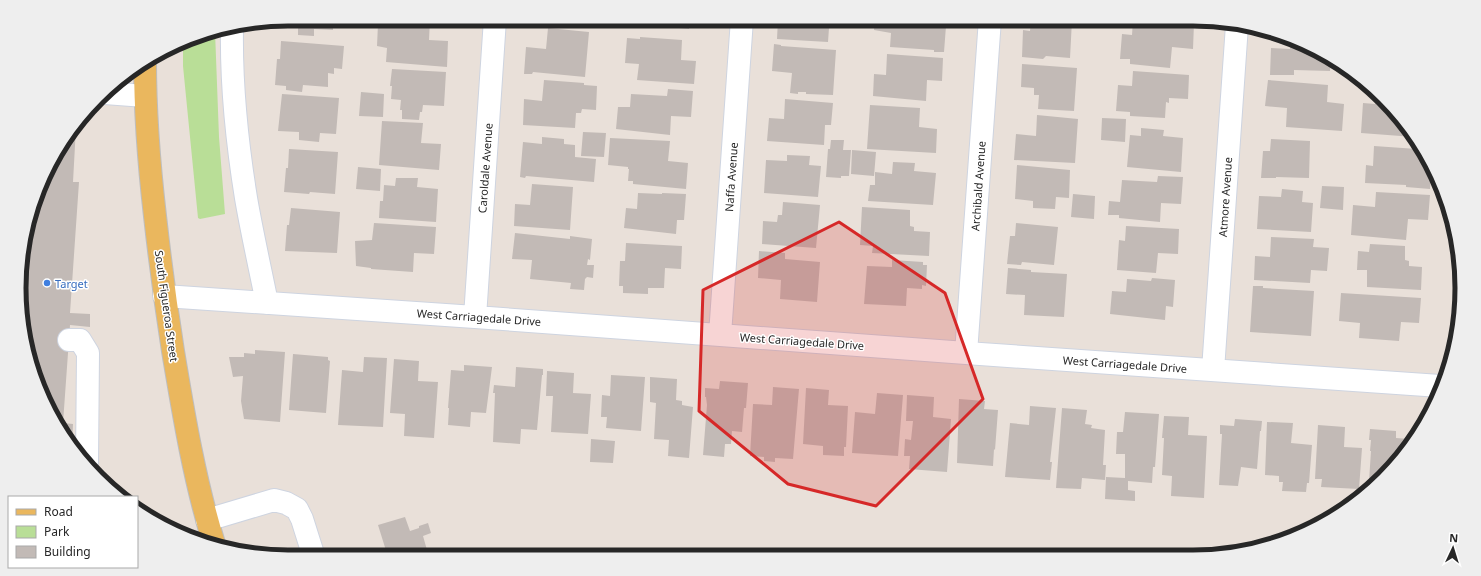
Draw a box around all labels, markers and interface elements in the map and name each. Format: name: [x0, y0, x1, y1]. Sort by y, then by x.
street label: Caroldale Avenue: [474, 122, 496, 214]
street label: Archibald Avenue: [967, 140, 989, 232]
street label: Naffa Avenue: [721, 142, 741, 212]
street label: Atmore Avenue: [1215, 157, 1235, 237]
street label: South Figueroa Street: [152, 249, 182, 363]
place label: Target: [55, 276, 88, 291]
marker: Target: [42, 278, 52, 288]
street label: West Carriagedale Drive: [416, 305, 542, 329]
street label: West Carriagedale Drive: [739, 329, 865, 353]
street label: West Carriagedale Drive: [1062, 352, 1188, 376]
legend: [8, 496, 138, 568]
text: Road: [44, 503, 73, 520]
text: Park: [44, 523, 70, 540]
north arrow: [1433, 528, 1473, 568]
text: N: [1449, 530, 1459, 545]
text: Building: [44, 543, 91, 560]

